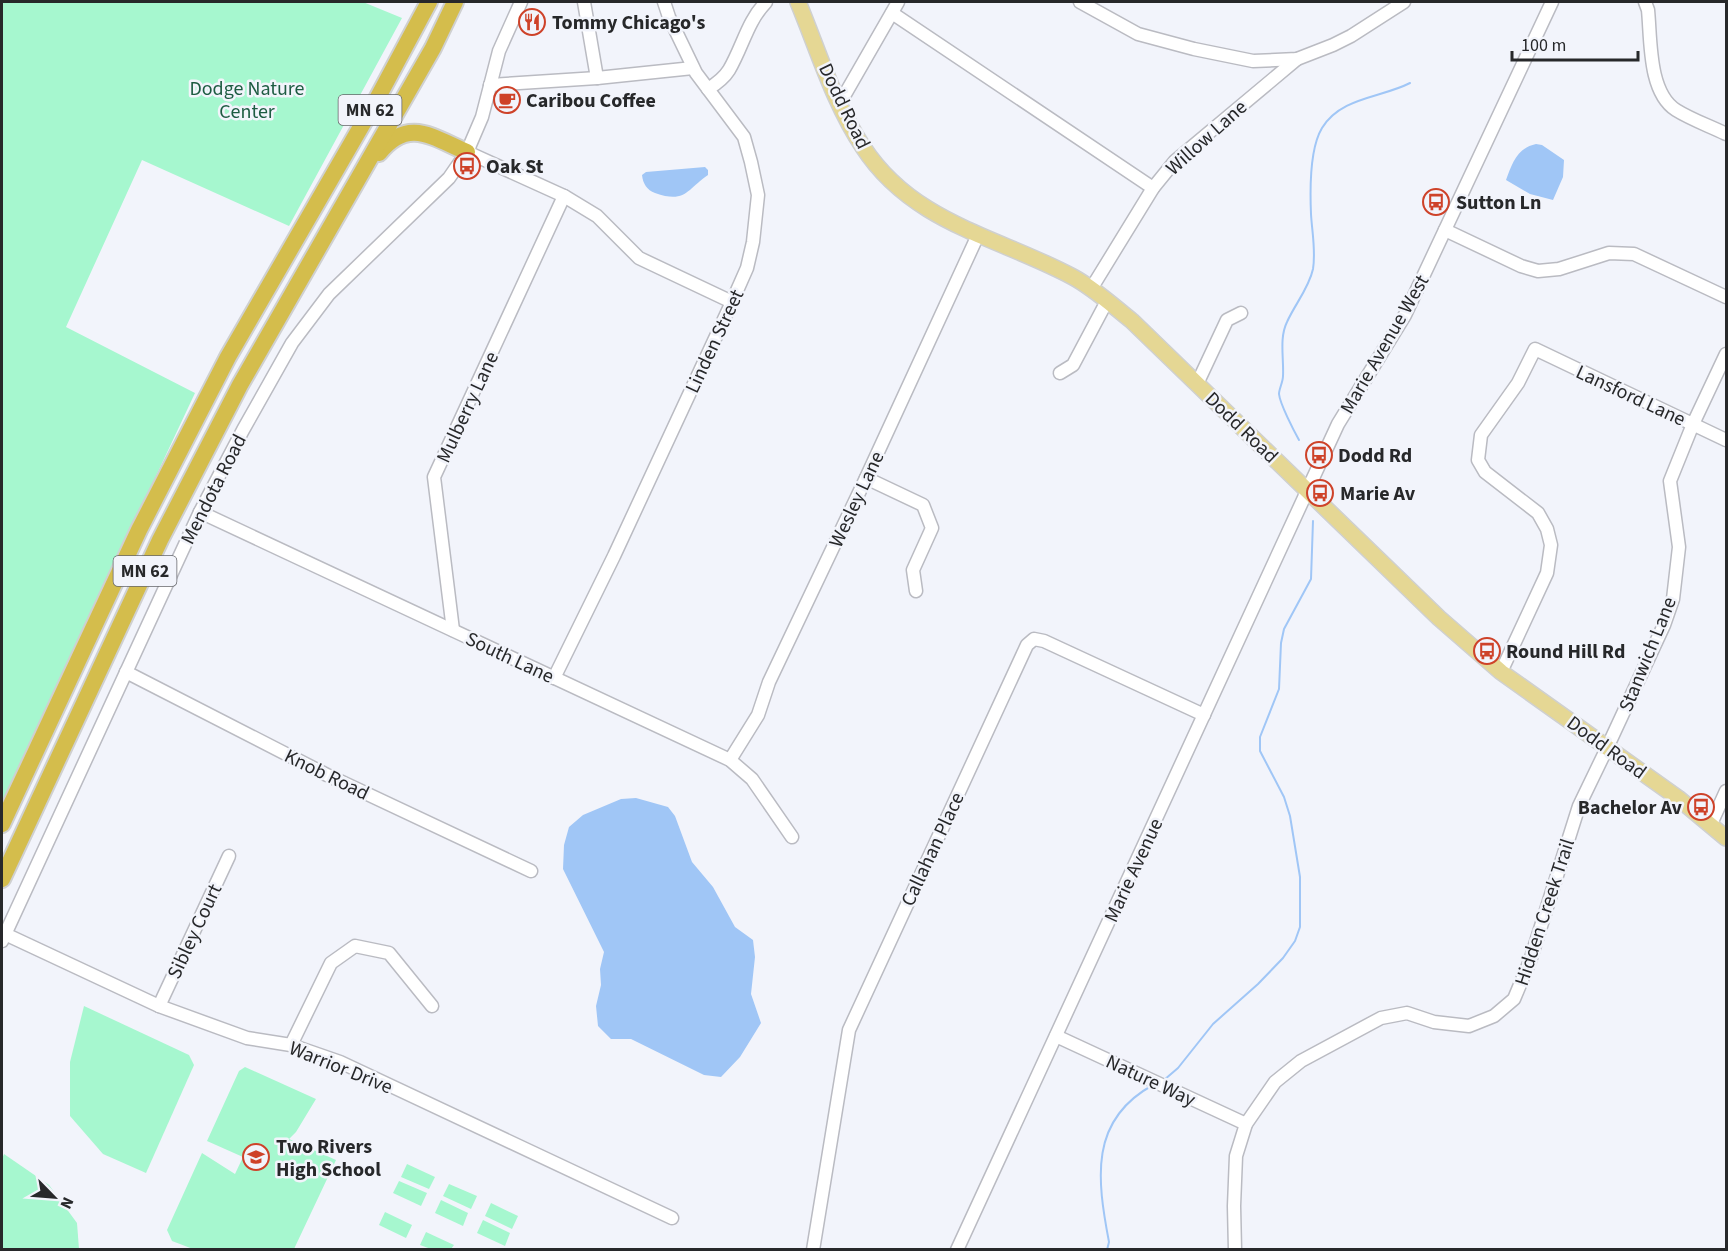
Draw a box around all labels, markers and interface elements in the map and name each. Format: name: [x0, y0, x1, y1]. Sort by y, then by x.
restaurant icon: Tommy Chicago's: [517, 7, 547, 37]
place label: Tommy Chicago's: [552, 9, 705, 37]
scale bar: [1512, 24, 1638, 62]
text: 100 m: [1521, 33, 1566, 58]
street label: Dodd Road: [811, 59, 877, 154]
park label: Dodge Nature Center: [189, 75, 305, 126]
cafe icon: Caribou Coffee: [492, 85, 522, 115]
place label: Caribou Coffee: [526, 87, 656, 115]
street label: Willow Lane: [1160, 94, 1253, 182]
road number: MN 62: [338, 95, 401, 125]
bus stop icon: Oak St: [452, 151, 482, 181]
place label: Oak St: [486, 153, 544, 181]
bus stop icon: Sutton Ln: [1421, 187, 1451, 217]
place label: Sutton Ln: [1456, 189, 1541, 217]
street label: Marie Avenue West: [1334, 270, 1436, 419]
street label: Linden Street: [679, 285, 751, 398]
street label: Mulberry Lane: [430, 347, 506, 468]
street label: Lansford Lane: [1571, 358, 1690, 434]
street label: Dodd Road: [1198, 386, 1284, 470]
street label: Mendota Road: [174, 429, 254, 549]
bus stop icon: Dodd Rd: [1304, 440, 1334, 470]
place label: Dodd Rd: [1338, 442, 1412, 470]
street label: Wesley Lane: [822, 447, 891, 552]
bus stop icon: Marie Av: [1305, 478, 1335, 508]
place label: Marie Av: [1340, 480, 1416, 508]
road number: MN 62: [114, 556, 176, 586]
street label: Stanwich Lane: [1612, 593, 1684, 716]
street label: South Lane: [461, 625, 558, 691]
bus stop icon: Round Hill Rd: [1472, 636, 1502, 666]
place label: Round Hill Rd: [1506, 638, 1625, 666]
street label: Dodd Road: [1561, 709, 1652, 786]
street label: Knob Road: [279, 742, 374, 808]
street label: Callahan Place: [894, 788, 972, 911]
bus stop icon: Bachelor Av: [1686, 792, 1716, 822]
place label: Bachelor Av: [1578, 794, 1683, 822]
street label: Marie Avenue: [1098, 814, 1170, 927]
street label: Hidden Creek Trail: [1508, 835, 1582, 990]
street label: Sibley Court: [161, 879, 229, 984]
street label: Warrior Drive: [285, 1034, 397, 1101]
street label: Nature Way: [1101, 1048, 1201, 1114]
place label: Two Rivers High School: [276, 1133, 381, 1184]
school or university icon: Two Rivers High School: [241, 1142, 271, 1172]
north arrow: [24, 1167, 84, 1227]
text: N: [54, 1193, 79, 1212]

